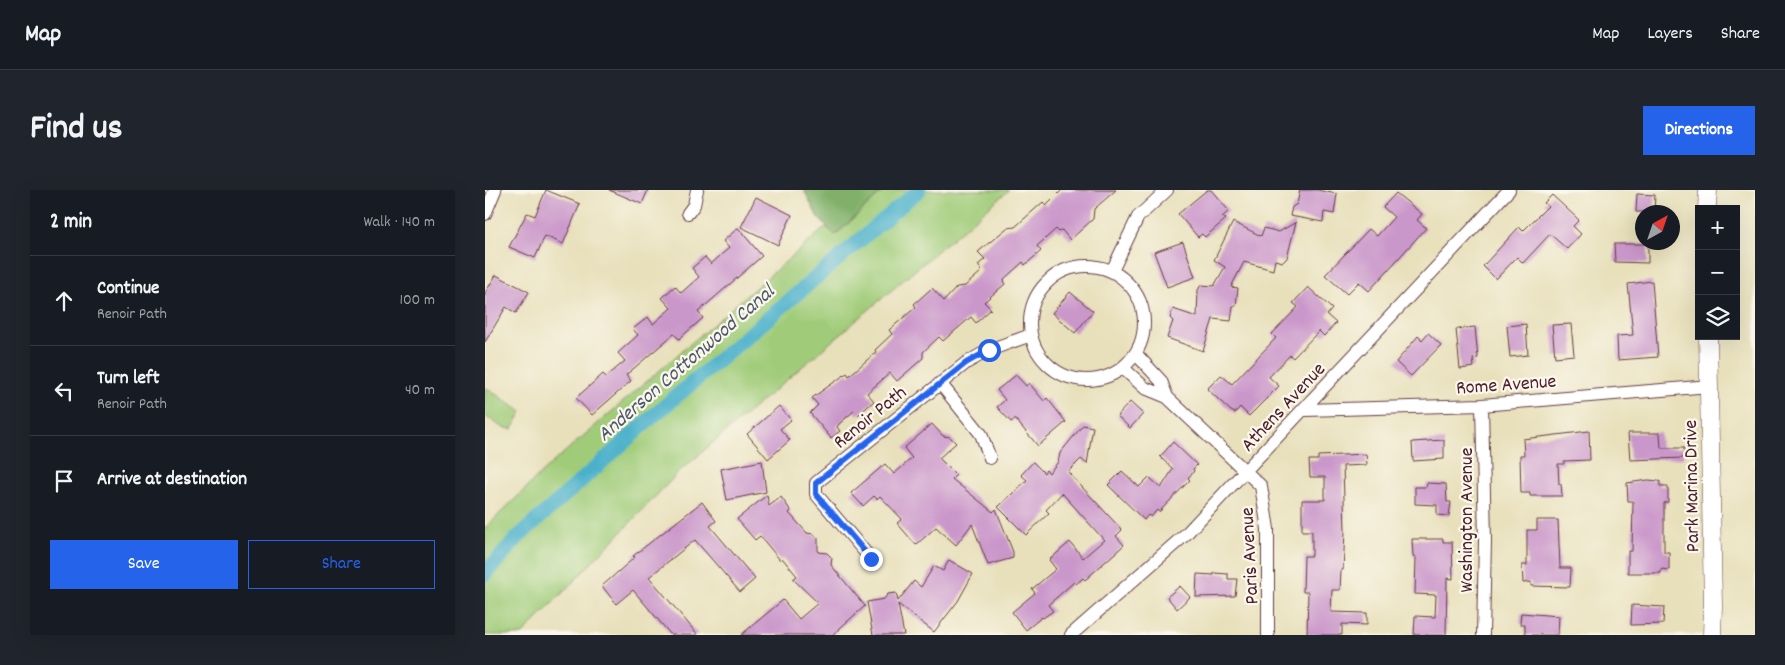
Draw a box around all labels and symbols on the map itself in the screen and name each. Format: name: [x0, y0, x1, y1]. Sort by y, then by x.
north arrow: [1635, 205, 1680, 250]
water label: Anderson Cottonwood Canal: [592, 277, 784, 450]
route start: [978, 339, 1001, 362]
street label: Athens Avenue: [1235, 357, 1333, 459]
street label: Rome Avenue: [1455, 369, 1558, 403]
street label: Renoir Path: [828, 380, 914, 457]
street label: Park Marina Drive: [1678, 419, 1708, 552]
street label: Washington Avenue: [1454, 447, 1482, 592]
street label: Paris Avenue: [1234, 506, 1268, 605]
route end: [860, 548, 883, 571]

